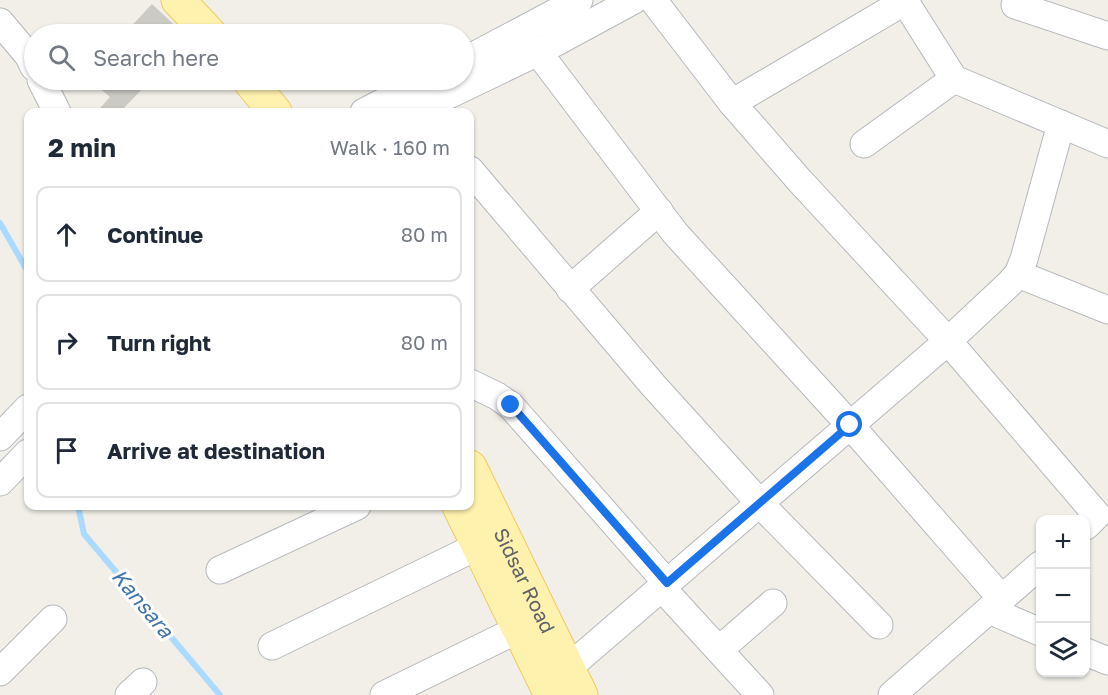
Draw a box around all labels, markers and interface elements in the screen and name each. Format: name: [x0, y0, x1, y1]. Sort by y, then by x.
search box: [24, 24, 474, 90]
icon: search: [45, 41, 78, 74]
text: Search here: [93, 44, 219, 71]
text: 2 min: [48, 132, 116, 163]
text: Walk · 160 m: [330, 135, 450, 159]
icon: ahead: [50, 218, 83, 251]
text: Continue: [107, 221, 203, 248]
text: 80 m: [401, 222, 448, 246]
icon: right: [50, 326, 83, 359]
text: Turn right: [107, 329, 211, 356]
text: 80 m: [401, 330, 448, 354]
route end: [497, 391, 523, 417]
route start: [836, 411, 862, 437]
icon: arrive: [50, 434, 83, 467]
text: Arrive at destination: [107, 437, 325, 464]
map controls: [1036, 515, 1090, 677]
button: +: [1036, 515, 1090, 569]
street label: Sidsar Road: [489, 524, 561, 637]
water label: Kansara: [107, 563, 180, 644]
button: −: [1036, 569, 1090, 623]
button: layers: [1036, 623, 1090, 677]

